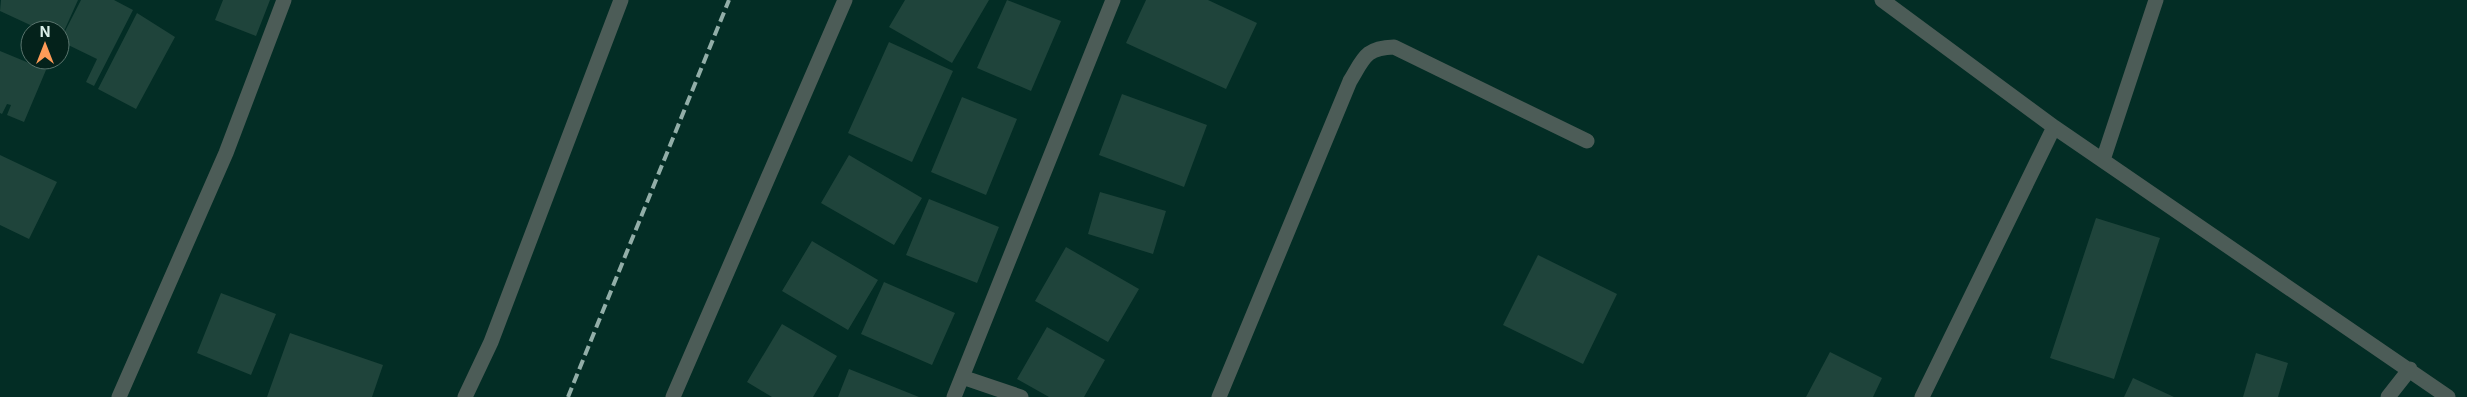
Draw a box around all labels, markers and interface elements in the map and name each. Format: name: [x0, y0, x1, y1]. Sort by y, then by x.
north arrow: [20, 20, 70, 70]
text: N: [40, 23, 50, 40]

